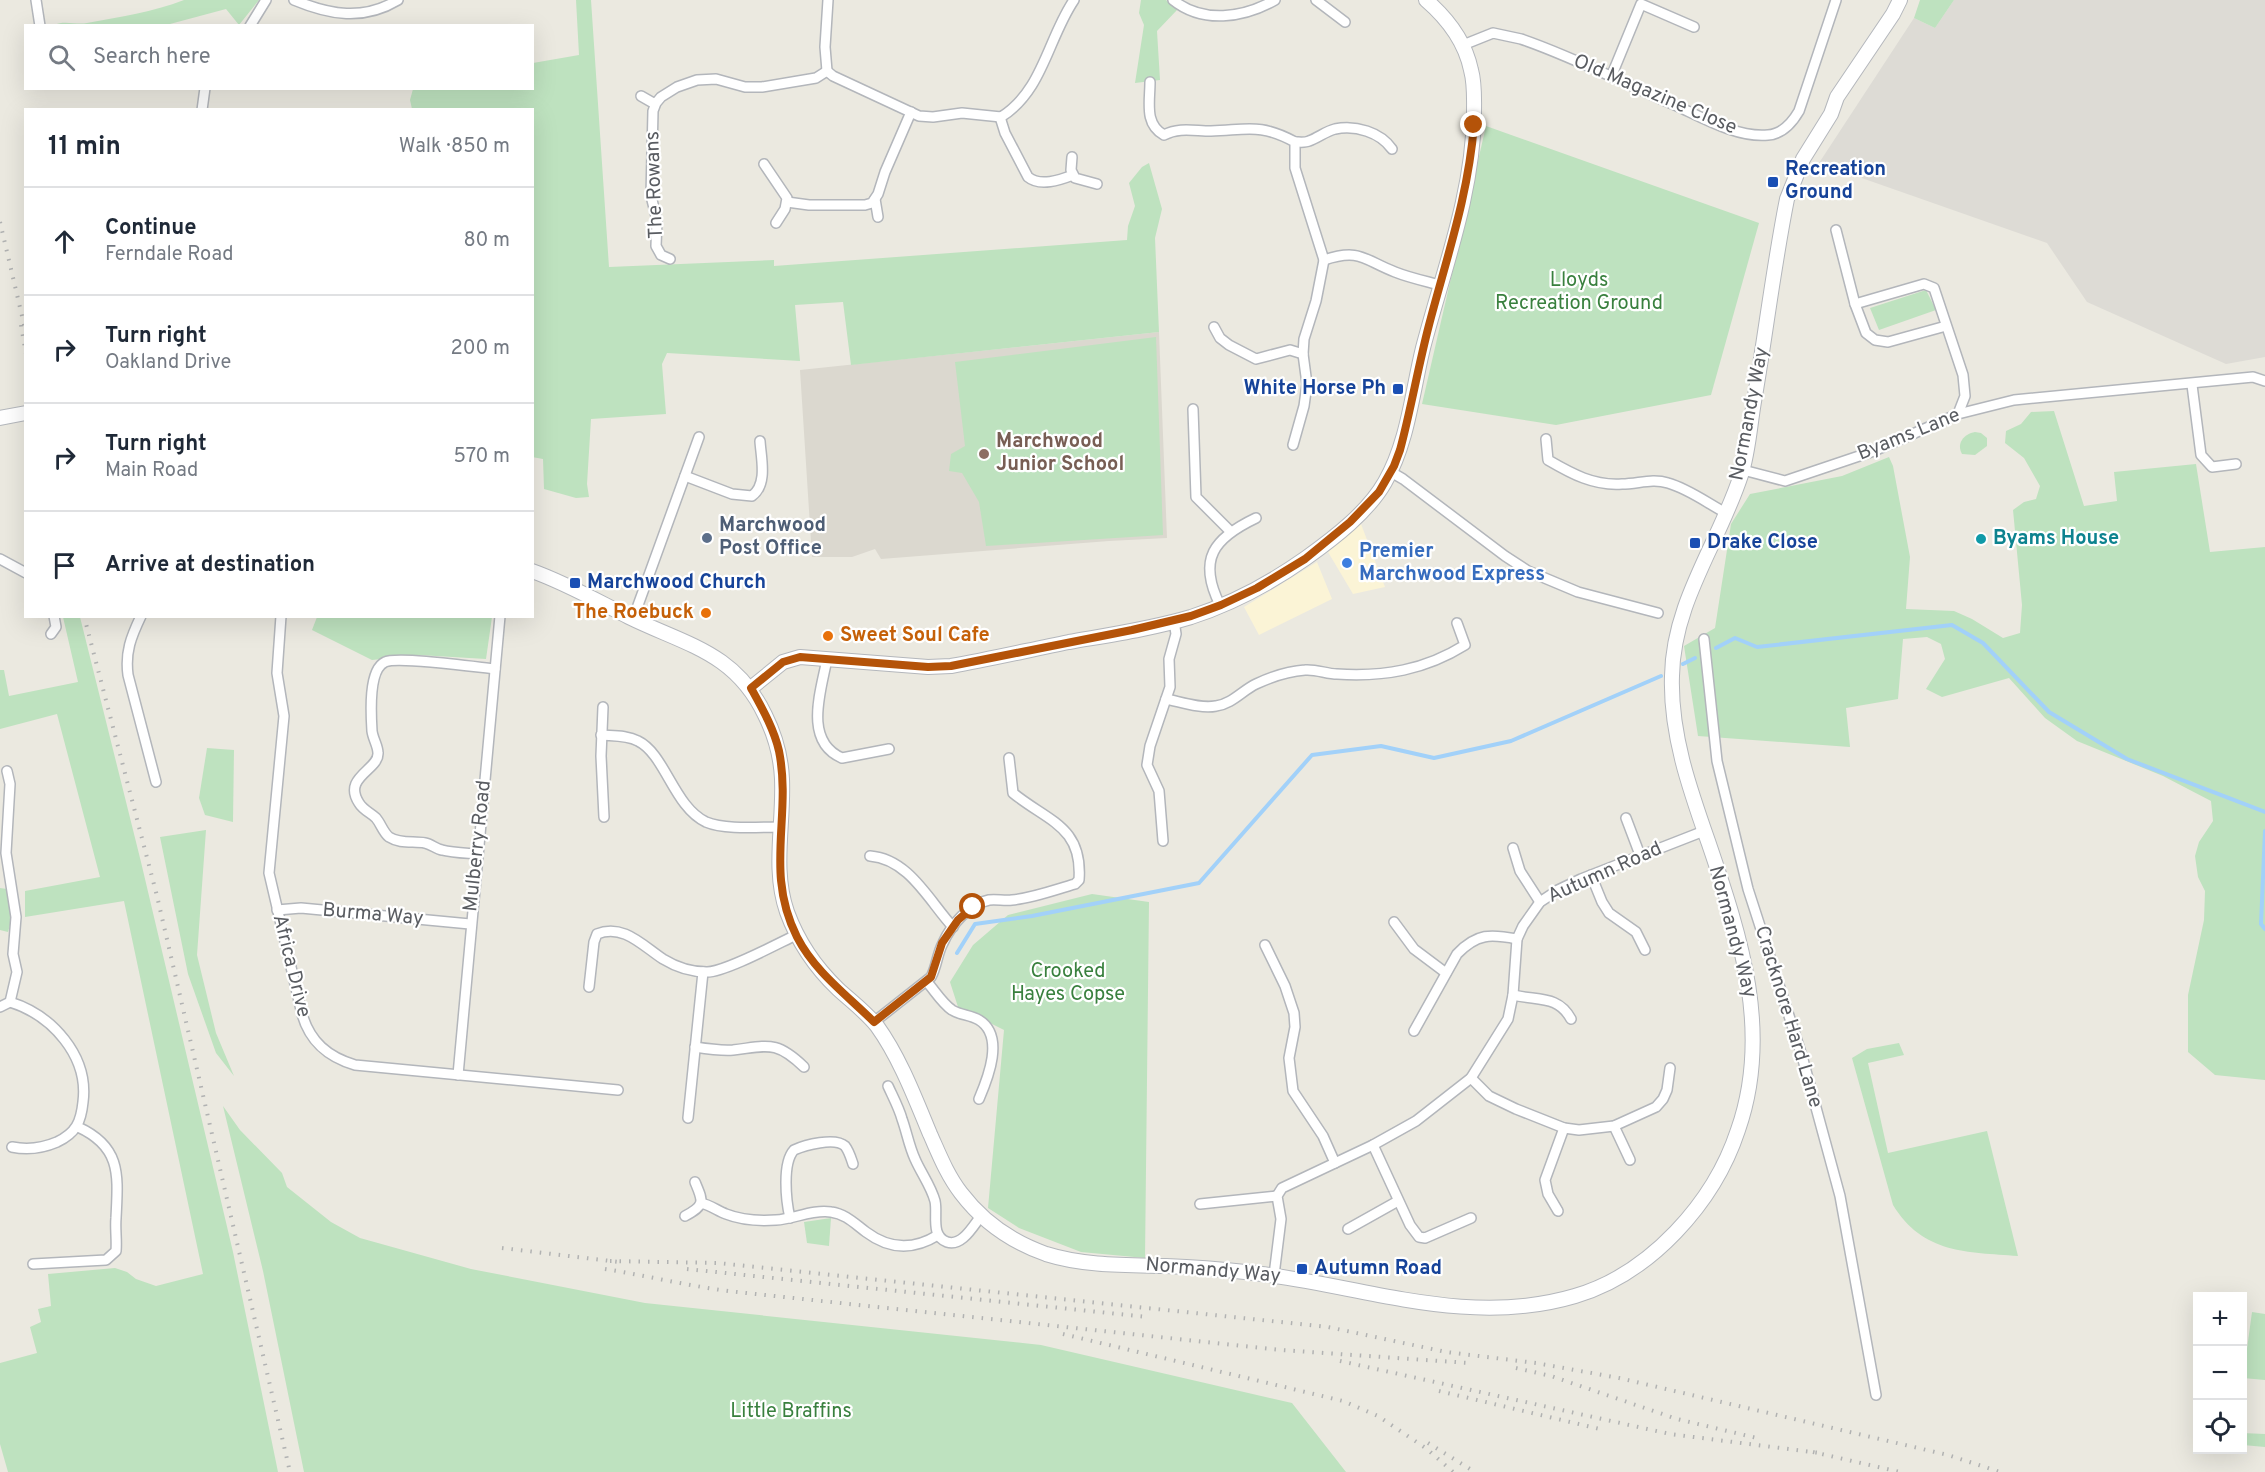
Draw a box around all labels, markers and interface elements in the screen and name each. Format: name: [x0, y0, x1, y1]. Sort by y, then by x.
search box: [24, 24, 534, 90]
icon: search: [45, 41, 78, 74]
text: Search here: [93, 44, 211, 71]
street label: Old Magazine Close: [1569, 49, 1741, 141]
route end: [1460, 111, 1486, 137]
text: 11 min: [48, 131, 121, 164]
street label: The Rowans: [640, 131, 670, 239]
text: Walk · 850 m: [399, 134, 510, 160]
place label: Recreation Ground: [1785, 157, 1886, 206]
marker: Recreation Ground: [1766, 175, 1780, 189]
text: Continue: [105, 215, 196, 242]
icon: ahead: [48, 225, 81, 258]
text: 80 m: [464, 228, 510, 254]
text: Ferndale Road: [105, 242, 234, 268]
park label: Lloyds Recreation Ground: [1495, 268, 1663, 317]
text: Turn right: [105, 323, 207, 350]
icon: right: [48, 333, 81, 366]
text: 200 m: [451, 336, 510, 362]
street label: Normandy Way: [1724, 345, 1776, 483]
text: Oakland Drive: [105, 350, 231, 376]
place label: White Horse Ph: [1244, 376, 1386, 402]
marker: White Horse Ph: [1391, 382, 1405, 396]
street label: Byams Lane: [1854, 403, 1964, 467]
place label: Marchwood Junior School: [996, 429, 1124, 478]
text: Turn right: [105, 431, 207, 458]
icon: right: [48, 441, 81, 474]
text: 570 m: [453, 444, 510, 470]
marker: Marchwood Junior School: [977, 447, 991, 461]
text: Main Road: [105, 458, 198, 484]
place label: Marchwood Post Office: [719, 513, 826, 562]
place label: Byams House: [1993, 526, 2119, 552]
place label: Drake Close: [1707, 530, 1818, 556]
marker: Marchwood Post Office: [700, 531, 714, 545]
marker: Byams House: [1974, 532, 1988, 546]
marker: Drake Close: [1688, 536, 1702, 550]
place label: Premier Marchwood Express: [1359, 539, 1545, 588]
icon: arrive: [48, 549, 81, 582]
text: Arrive at destination: [105, 552, 315, 579]
marker: Premier Marchwood Express: [1340, 556, 1354, 570]
place label: Marchwood Church: [587, 570, 766, 596]
marker: Marchwood Church: [568, 576, 582, 590]
place label: The Roebuck: [573, 600, 694, 626]
marker: The Roebuck: [699, 606, 713, 620]
place label: Sweet Soul Cafe: [840, 623, 990, 649]
marker: Sweet Soul Cafe: [821, 629, 835, 643]
street label: Mulberry Road: [458, 779, 498, 913]
street label: Autumn Road: [1544, 836, 1666, 910]
street label: Normandy Way: [1702, 863, 1762, 1001]
route start: [959, 893, 985, 919]
street label: Burma Way: [321, 898, 425, 932]
street label: Africa Drive: [266, 912, 316, 1020]
street label: Cracknore Hard Lane: [1748, 923, 1828, 1111]
park label: Crooked Hayes Copse: [1011, 959, 1125, 1008]
street label: Normandy Way: [1144, 1252, 1282, 1290]
place label: Autumn Road: [1314, 1256, 1442, 1282]
marker: Autumn Road: [1295, 1262, 1309, 1276]
map controls: [2193, 1292, 2247, 1454]
button: +: [2193, 1292, 2247, 1346]
button: −: [2193, 1346, 2247, 1400]
park label: Little Braffins: [730, 1399, 852, 1425]
button: locate: [2193, 1400, 2247, 1454]

